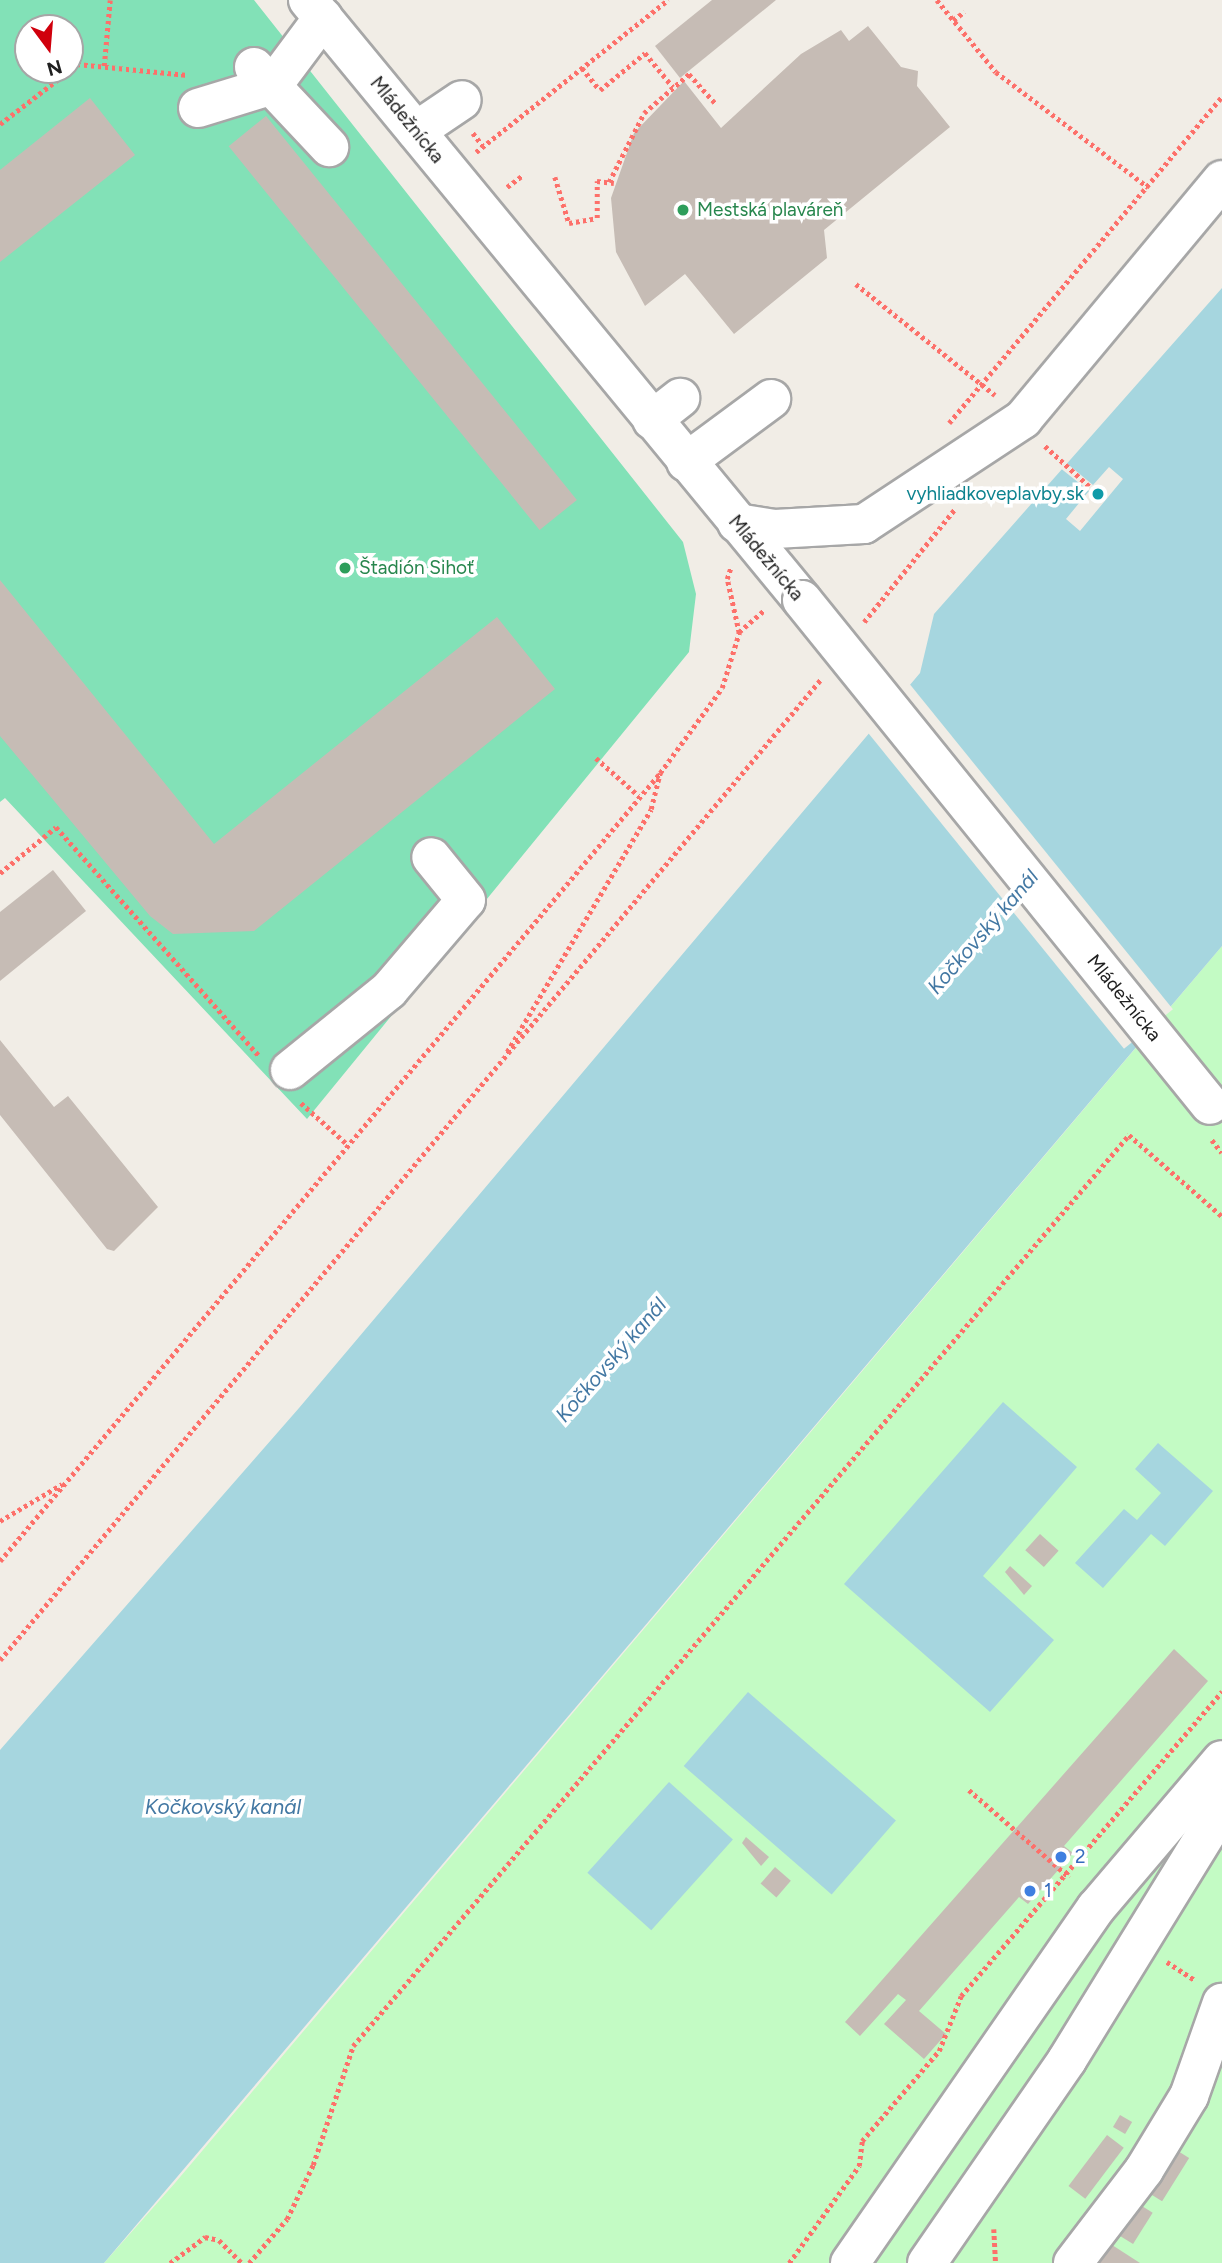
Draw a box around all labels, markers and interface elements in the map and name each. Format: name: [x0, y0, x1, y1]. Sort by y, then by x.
north arrow: [14, 14, 84, 84]
text: N: [44, 55, 65, 81]
street label: Mládežnícka: [365, 72, 449, 168]
place label: Mestská plaváreň: [697, 199, 843, 221]
marker: Mestská plaváreň: [675, 202, 691, 218]
place label: vyhliadkoveplavby.sk: [907, 483, 1084, 505]
marker: vyhliadkoveplavby.sk: [1090, 486, 1106, 502]
street label: Mládežnícka: [724, 511, 808, 605]
place label: Štadión Sihoť: [359, 557, 474, 579]
marker: Štadión Sihoť: [337, 560, 353, 576]
water label: Kočkovský kanál: [922, 865, 1044, 999]
street label: Mládežnícka: [1082, 950, 1166, 1046]
water label: Kočkovský kanál: [550, 1293, 672, 1427]
water label: Kočkovský kanál: [145, 1794, 301, 1820]
place label: 2: [1075, 1846, 1086, 1868]
marker: 2: [1053, 1849, 1069, 1865]
place label: 1: [1044, 1880, 1052, 1902]
marker: 1: [1022, 1883, 1038, 1899]

